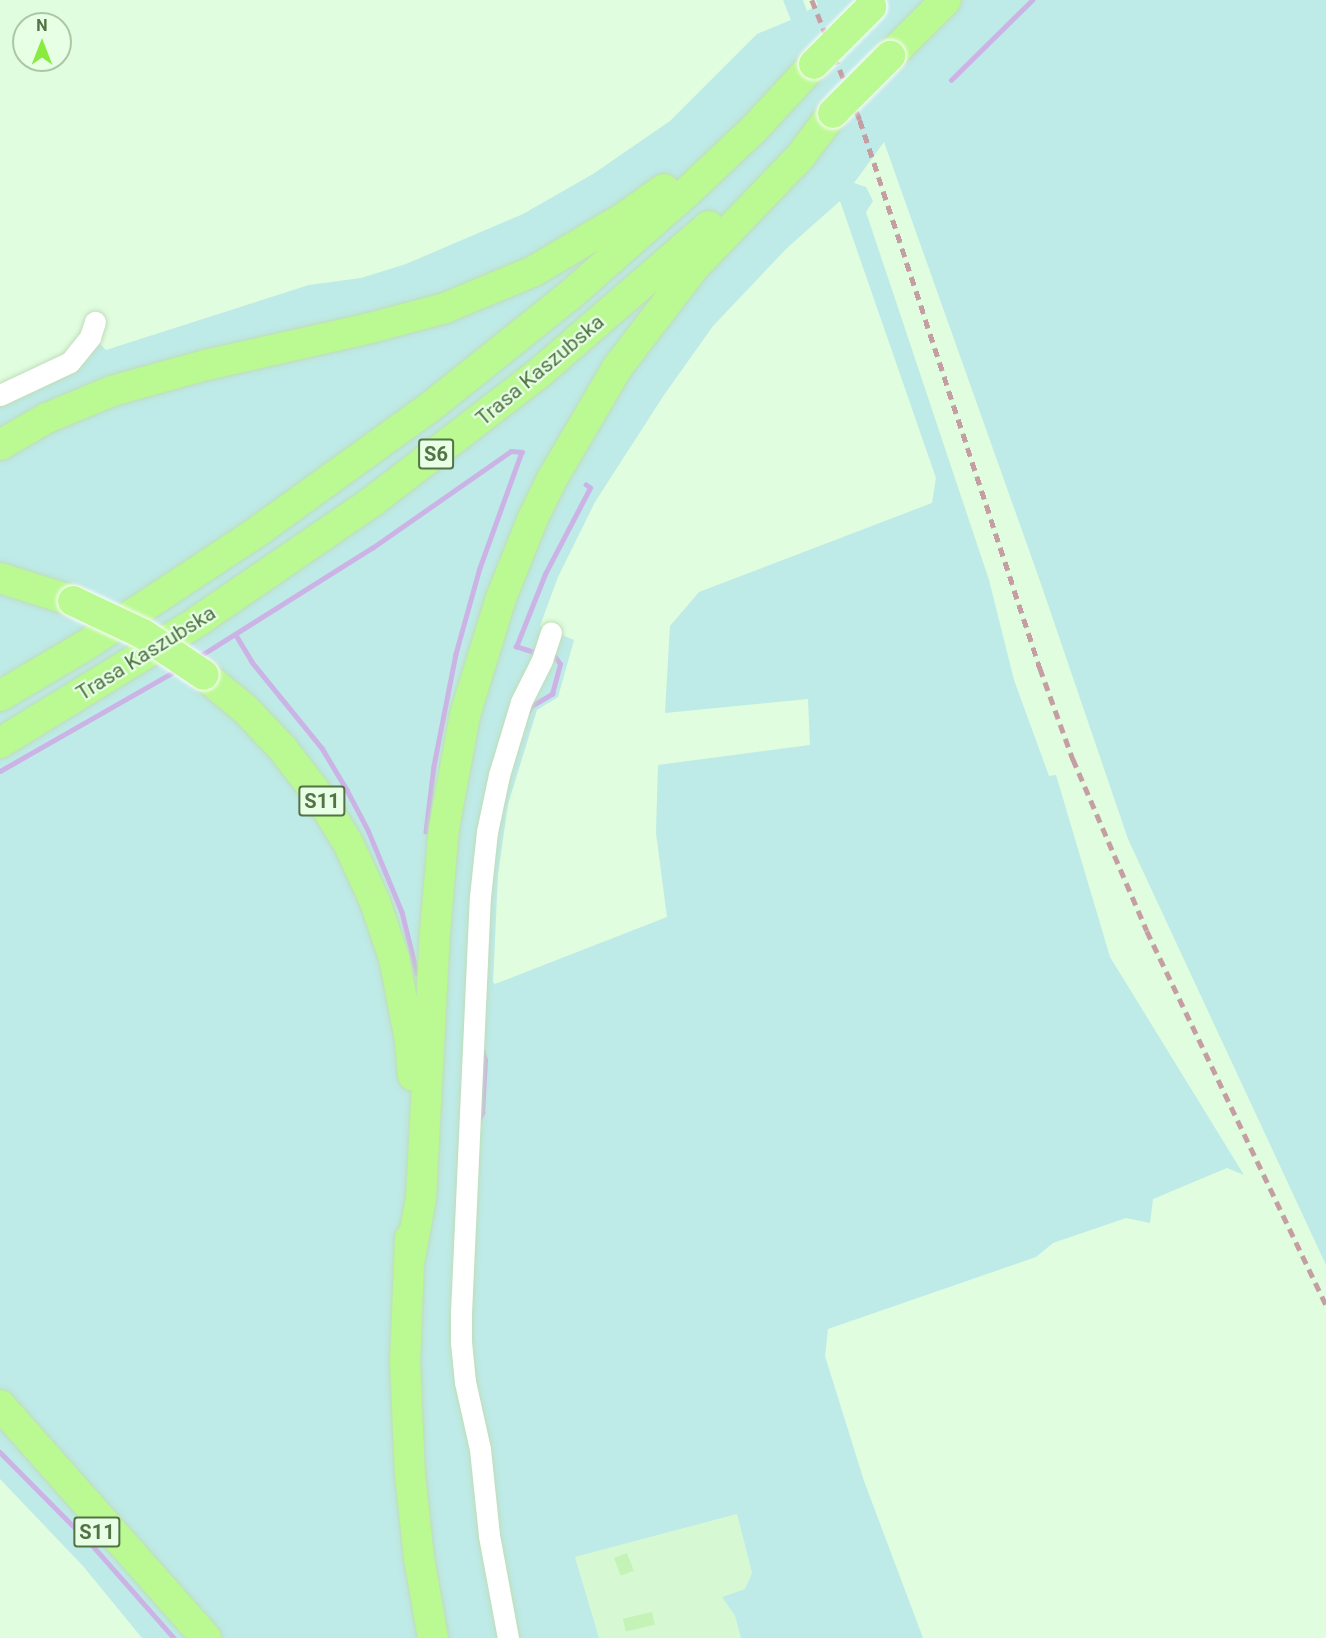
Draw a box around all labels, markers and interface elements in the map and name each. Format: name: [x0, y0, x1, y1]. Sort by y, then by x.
north arrow: [12, 12, 72, 72]
text: N: [36, 16, 48, 35]
street label: Trasa Kaszubska: [471, 309, 609, 431]
road number: S6: [418, 437, 454, 471]
street label: Trasa Kaszubska: [72, 600, 220, 706]
road number: S11: [298, 784, 346, 818]
road number: S11: [73, 1515, 121, 1549]

